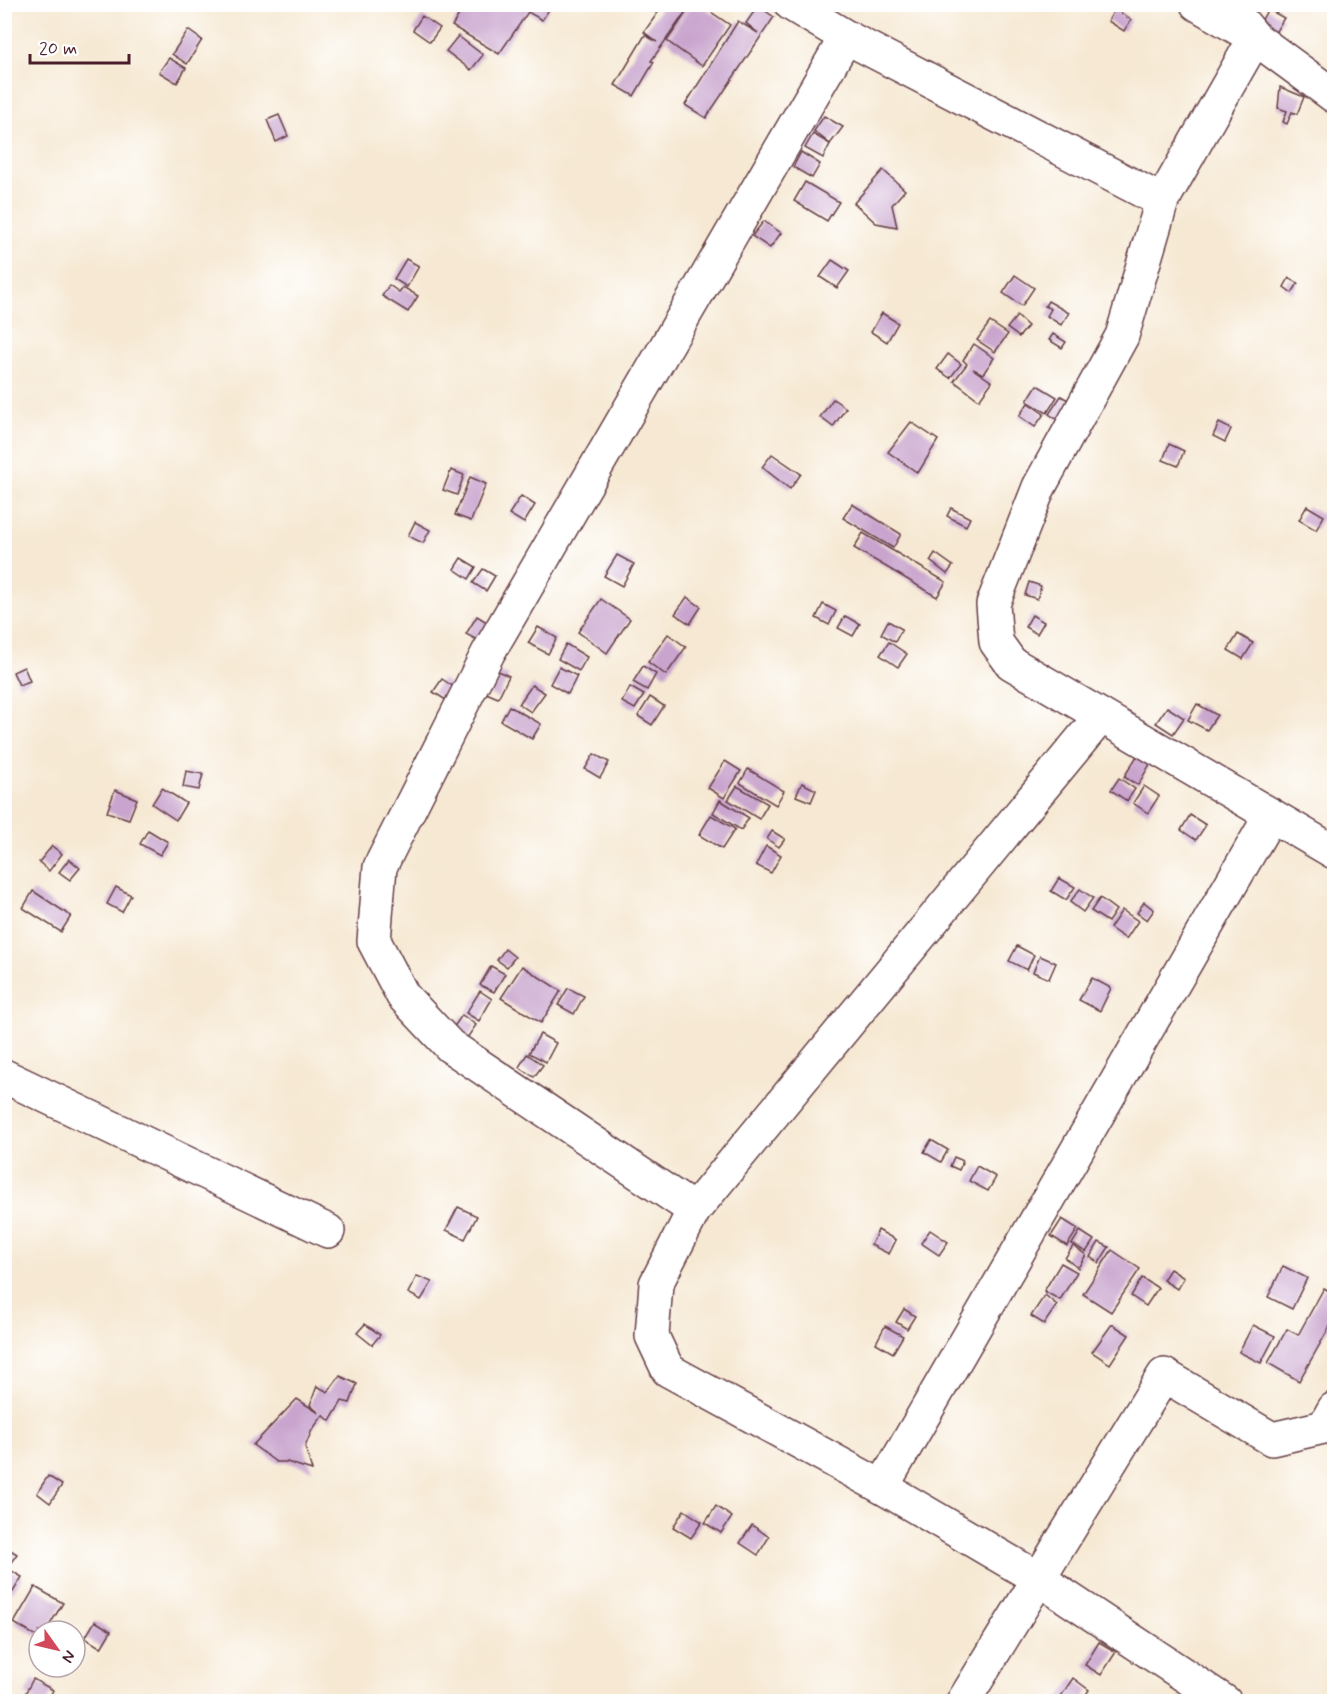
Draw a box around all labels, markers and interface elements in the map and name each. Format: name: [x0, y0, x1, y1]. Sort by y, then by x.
scale bar: [30, 27, 129, 65]
text: 20 m: [39, 37, 77, 61]
north arrow: [27, 1619, 87, 1679]
text: N: [57, 1646, 80, 1667]

